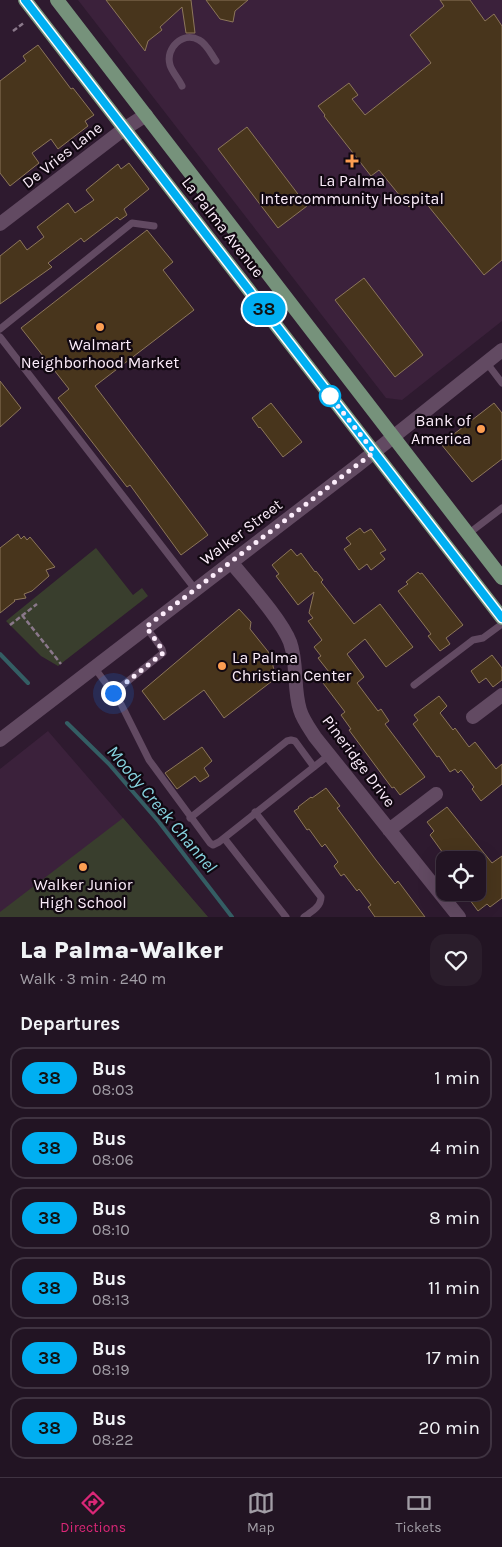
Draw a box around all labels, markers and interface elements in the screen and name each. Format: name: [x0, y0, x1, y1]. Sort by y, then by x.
street label: De Vries Lane: [18, 118, 106, 192]
marker: La Palma Intercommunity Hospital: [345, 154, 359, 168]
place label: La Palma Intercommunity Hospital: [260, 171, 444, 208]
street label: La Palma Avenue: [178, 173, 268, 281]
line badge: 38: [242, 293, 286, 325]
text: 38: [253, 298, 275, 320]
marker: Walmart Neighborhood Market: [94, 321, 106, 333]
place label: Walmart Neighborhood Market: [21, 335, 179, 372]
unlabelled marker: [319, 385, 341, 407]
place label: Bank of America: [411, 411, 472, 448]
marker: Bank of America: [475, 423, 487, 435]
street label: Walker Street: [196, 495, 286, 569]
place label: La Palma Christian Center: [232, 648, 351, 685]
marker: La Palma Christian Center: [216, 660, 228, 672]
your location: [101, 681, 126, 706]
street label: Pineridge Drive: [318, 711, 400, 811]
water label: Moody Creek Channel: [102, 741, 222, 878]
map controls: [436, 851, 486, 901]
button: locate: [436, 851, 486, 901]
marker: Walker Junior High School: [77, 861, 89, 873]
place label: Walker Junior High School: [34, 875, 133, 912]
button: heart: [430, 934, 482, 986]
text: La Palma-Walker: [20, 936, 223, 964]
text: Walk · 3 min · 240 m: [20, 969, 166, 988]
text: Departures: [20, 1013, 120, 1035]
text: Bus: [92, 1058, 126, 1080]
text: 38: [38, 1067, 61, 1089]
text: 1 min: [434, 1067, 480, 1089]
text: 08:03: [92, 1080, 134, 1099]
text: Bus: [92, 1128, 126, 1150]
text: 38: [38, 1137, 61, 1159]
text: 4 min: [430, 1137, 480, 1159]
text: 08:06: [92, 1150, 134, 1169]
text: Bus: [92, 1198, 126, 1220]
text: 38: [38, 1207, 61, 1229]
text: 8 min: [429, 1207, 480, 1229]
text: 08:10: [92, 1220, 130, 1239]
text: Bus: [92, 1268, 126, 1290]
text: 38: [38, 1277, 61, 1299]
text: 11 min: [428, 1277, 480, 1299]
text: 08:13: [92, 1290, 130, 1309]
text: Bus: [92, 1338, 126, 1360]
text: 38: [38, 1347, 61, 1369]
text: 17 min: [425, 1347, 480, 1369]
text: 08:19: [92, 1360, 130, 1379]
text: Bus: [92, 1408, 126, 1430]
text: 38: [38, 1417, 61, 1439]
text: 20 min: [418, 1417, 480, 1439]
text: 08:22: [92, 1430, 134, 1449]
tab: Directions: [60, 1489, 126, 1536]
tab: Map: [247, 1489, 275, 1536]
tab: Tickets: [396, 1489, 442, 1536]

